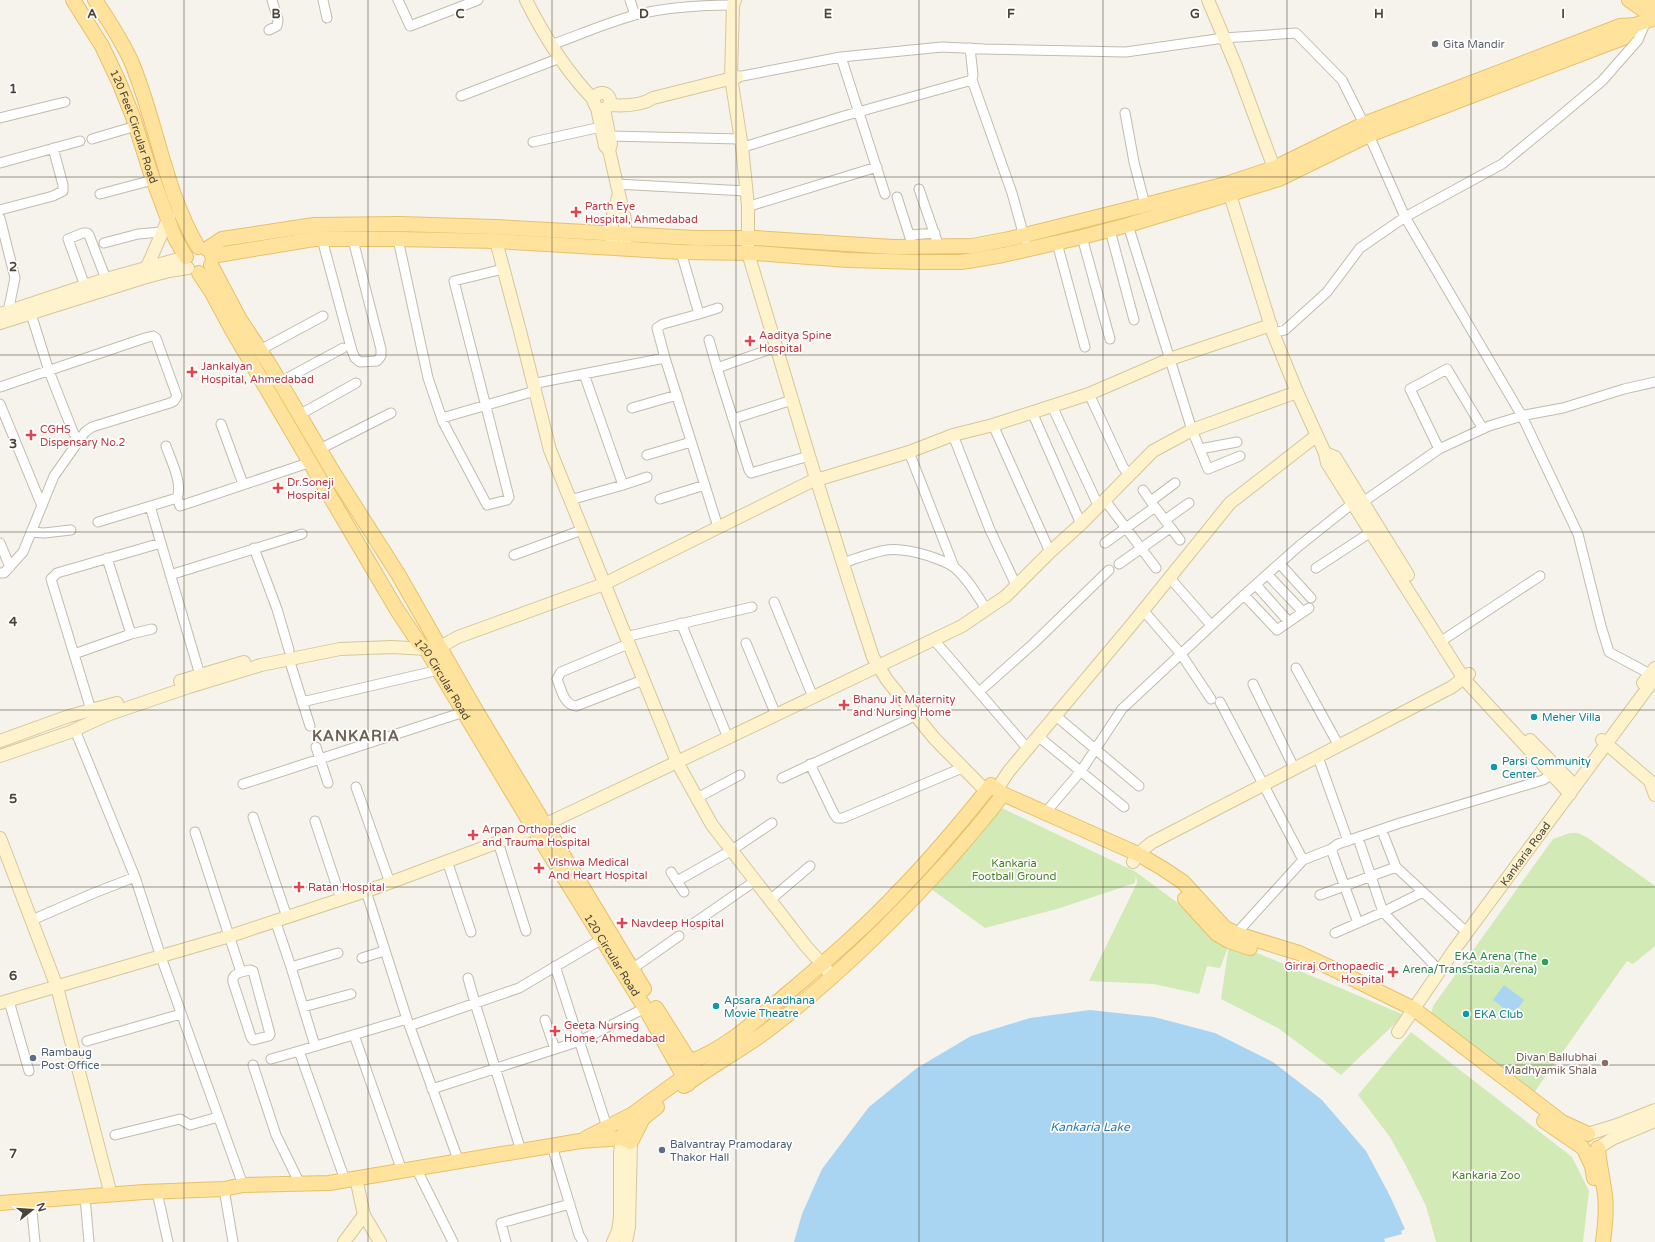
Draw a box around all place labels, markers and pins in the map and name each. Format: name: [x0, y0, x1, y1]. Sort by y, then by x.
place label: Gita Mandir: [1443, 38, 1505, 51]
marker: Gita Mandir: [1430, 39, 1440, 49]
place label: Parth Eye Hospital, Ahmedabad: [585, 200, 698, 226]
marker: Parth Eye Hospital, Ahmedabad: [570, 206, 582, 218]
place label: Aaditya Spine Hospital: [759, 329, 831, 355]
marker: Aaditya Spine Hospital: [744, 335, 756, 347]
place label: Jankalyan Hospital, Ahmedabad: [201, 360, 314, 386]
marker: Jankalyan Hospital, Ahmedabad: [186, 366, 198, 378]
place label: CGHS Dispensary No.2: [40, 423, 126, 449]
marker: CGHS Dispensary No.2: [25, 429, 37, 441]
place label: Dr.Soneji Hospital: [287, 476, 334, 502]
marker: Dr.Soneji Hospital: [272, 482, 284, 494]
place label: Bhanu Jit Maternity and Nursing Home: [853, 693, 955, 719]
marker: Bhanu Jit Maternity and Nursing Home: [838, 699, 850, 711]
place label: Meher Villa: [1542, 711, 1601, 724]
marker: Meher Villa: [1529, 712, 1539, 722]
place label: Parsi Community Center: [1502, 755, 1591, 781]
marker: Parsi Community Center: [1489, 762, 1499, 772]
place label: Arpan Orthopedic and Trauma Hospital: [482, 823, 590, 849]
marker: Arpan Orthopedic and Trauma Hospital: [467, 829, 479, 841]
place label: Vishwa Medical And Heart Hospital: [548, 856, 647, 882]
marker: Vishwa Medical And Heart Hospital: [533, 862, 545, 874]
marker: Ratan Hospital: [293, 881, 305, 893]
place label: Ratan Hospital: [308, 881, 385, 894]
marker: Navdeep Hospital: [616, 917, 628, 929]
place label: Navdeep Hospital: [631, 917, 724, 930]
place label: EKA Arena (The Arena/TransStadia Arena): [1402, 950, 1537, 976]
marker: EKA Arena (The Arena/TransStadia Arena): [1540, 957, 1550, 967]
place label: Giriraj Orthopaedic Hospital: [1284, 960, 1384, 986]
marker: Giriraj Orthopaedic Hospital: [1387, 966, 1399, 978]
place label: Apsara Aradhana Movie Theatre: [724, 994, 815, 1020]
marker: Apsara Aradhana Movie Theatre: [711, 1001, 721, 1011]
place label: EKA Club: [1474, 1008, 1523, 1021]
marker: EKA Club: [1461, 1009, 1471, 1019]
place label: Geeta Nursing Home, Ahmedabad: [564, 1019, 665, 1045]
marker: Geeta Nursing Home, Ahmedabad: [549, 1025, 561, 1037]
place label: Rambaug Post Office: [41, 1046, 100, 1072]
place label: Divan Ballubhai Madhyamik Shala: [1504, 1051, 1597, 1077]
marker: Rambaug Post Office: [28, 1053, 38, 1063]
marker: Divan Ballubhai Madhyamik Shala: [1600, 1058, 1610, 1068]
place label: Balvantray Pramodaray Thakor Hall: [670, 1138, 792, 1164]
marker: Balvantray Pramodaray Thakor Hall: [657, 1145, 667, 1155]

